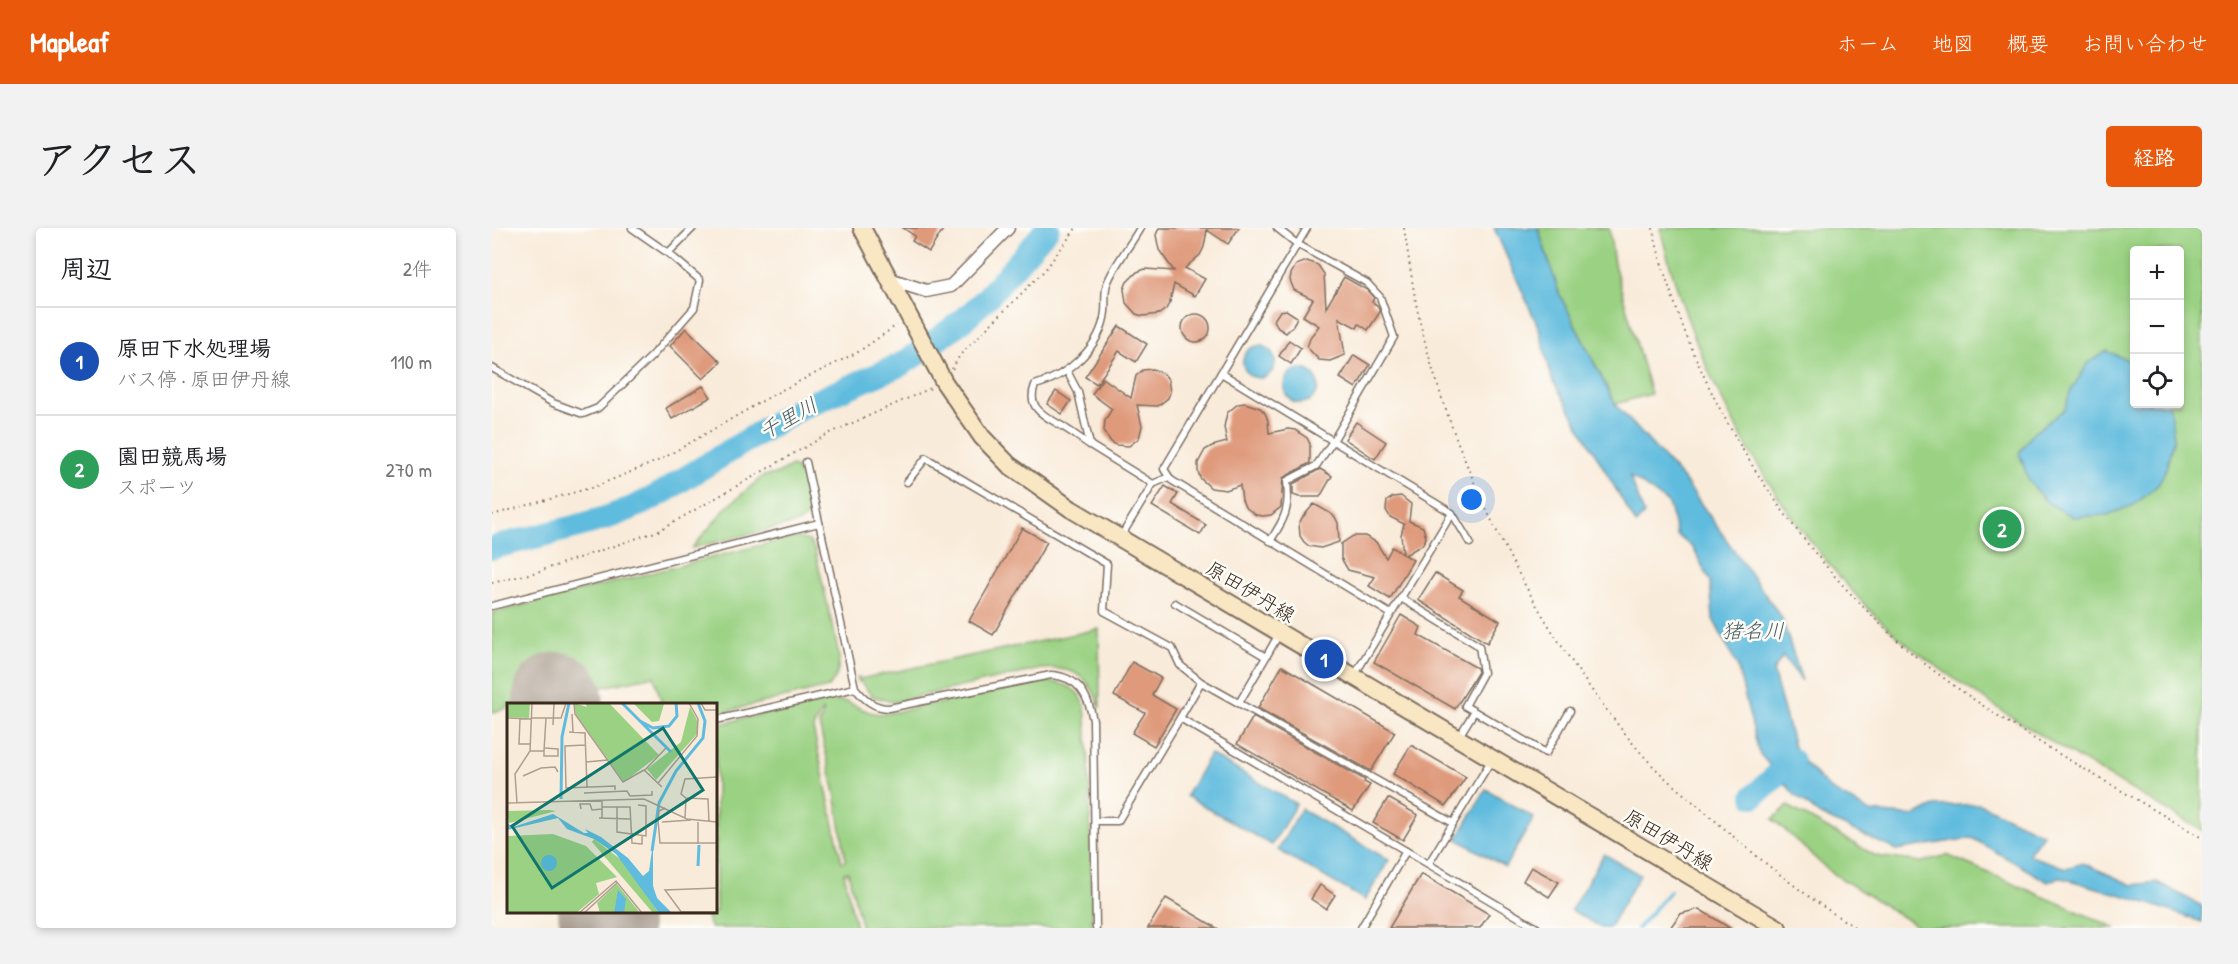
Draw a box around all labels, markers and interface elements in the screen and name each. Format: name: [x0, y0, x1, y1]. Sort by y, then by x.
text: Mapleaf: [30, 23, 109, 61]
text: ホーム: [1837, 29, 1899, 58]
text: 地図: [1932, 29, 1974, 58]
text: 概要: [2007, 29, 2049, 58]
text: お問い合わせ: [2082, 29, 2208, 58]
button: 経路: [2106, 126, 2202, 187]
text: アクセス: [36, 130, 201, 187]
map controls: [2130, 246, 2184, 408]
button: +: [2130, 246, 2184, 300]
text: 周辺: [60, 251, 112, 286]
text: 2件: [403, 255, 432, 282]
button: −: [2130, 300, 2184, 354]
text: 原田下水処理場: [117, 333, 271, 363]
text: 1: [76, 348, 83, 375]
text: 110 m: [390, 348, 432, 375]
button: locate: [2130, 354, 2184, 408]
text: バス停 · 原田伊丹線: [117, 365, 290, 392]
water label: 千里川: [753, 390, 823, 446]
text: 園田競馬場: [117, 441, 227, 471]
text: 2: [75, 456, 84, 483]
text: 270 m: [386, 456, 432, 483]
text: スポーツ: [117, 473, 197, 500]
your location: [1457, 485, 1486, 514]
pin: 2: [1982, 506, 2022, 552]
street label: 原田伊丹線: [1201, 554, 1301, 628]
water label: 猪名川: [1722, 616, 1785, 645]
pin: 1: [1304, 636, 1344, 682]
inset map: [507, 703, 717, 913]
street label: 原田伊丹線: [1619, 802, 1719, 876]

